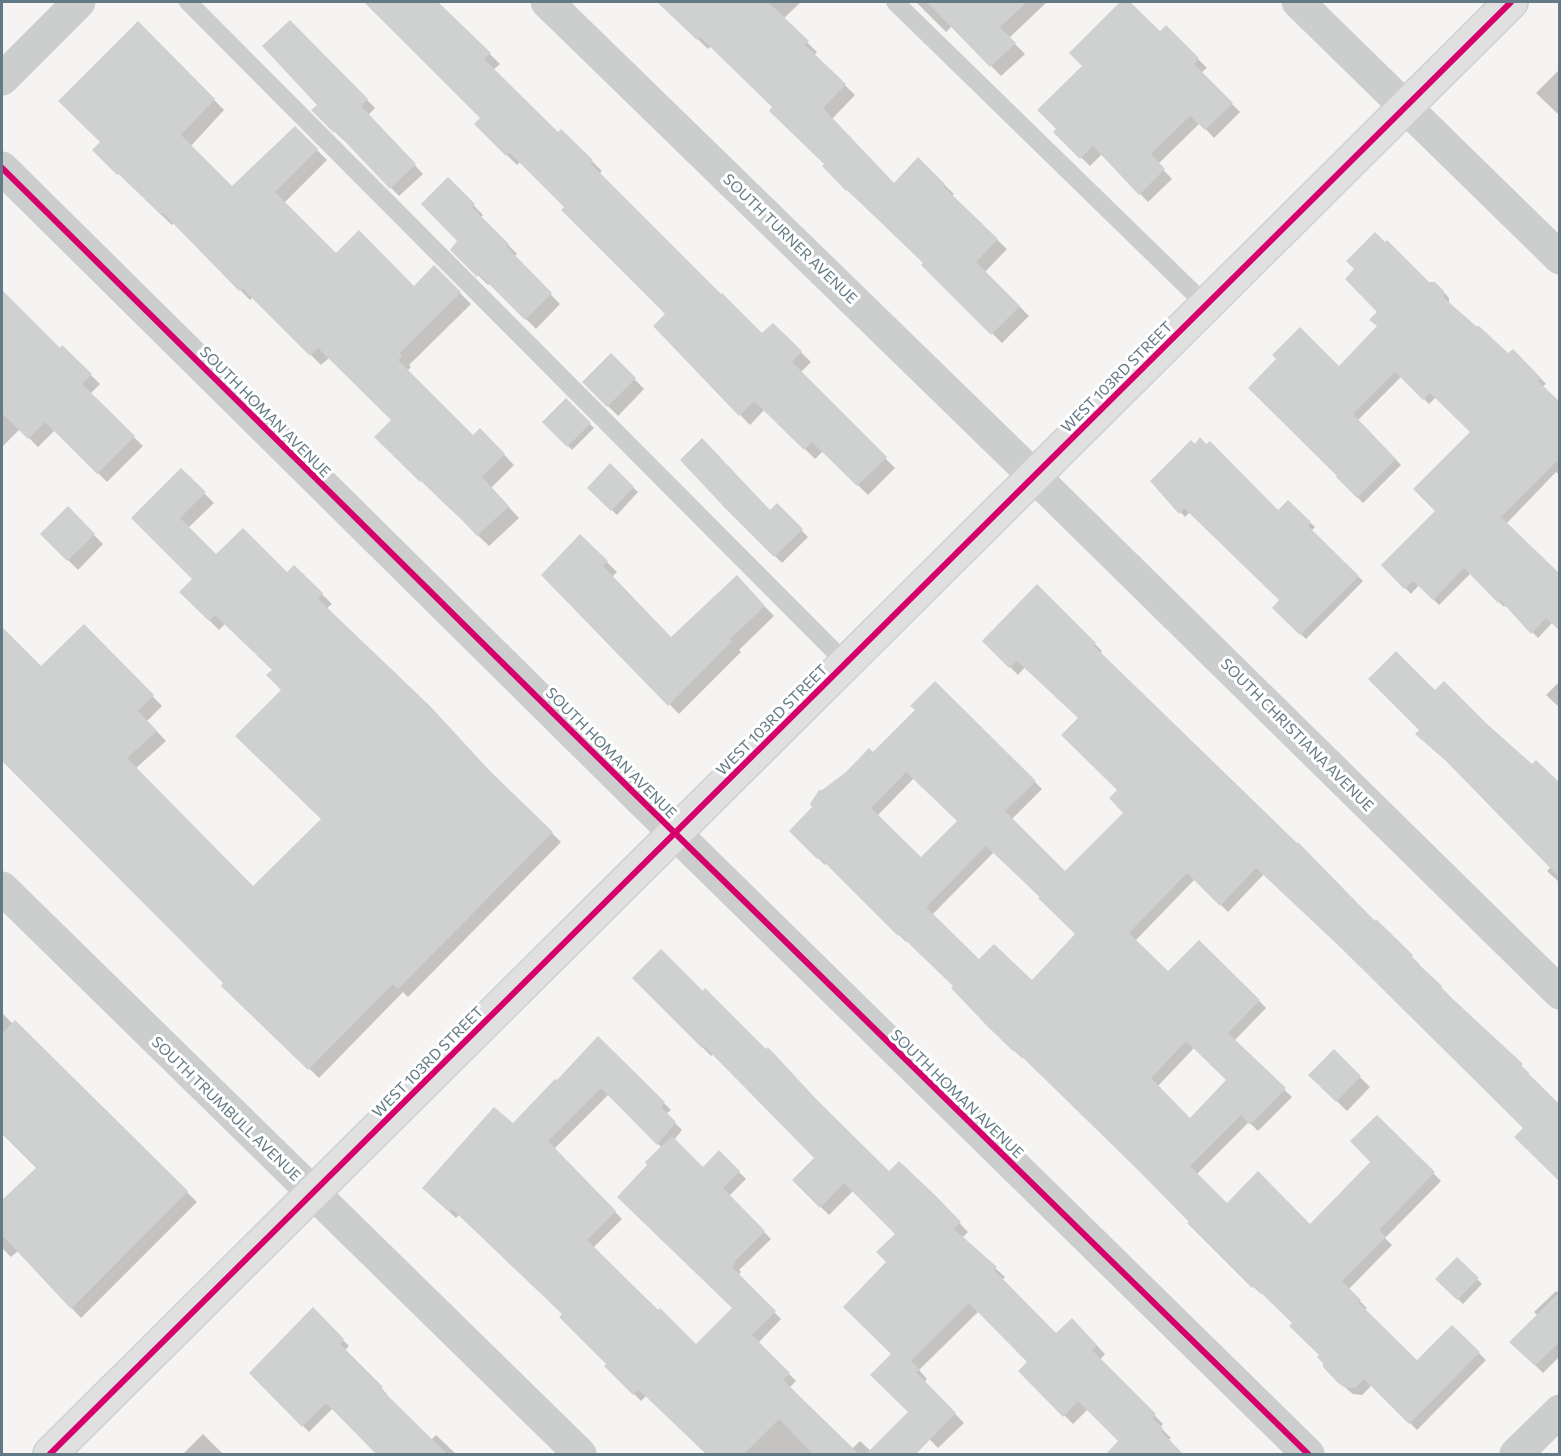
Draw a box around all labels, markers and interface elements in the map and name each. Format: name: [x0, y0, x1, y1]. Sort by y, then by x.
street label: SOUTH TURNER AVENUE: [719, 170, 861, 308]
street label: WEST 103RD STREET: [1058, 318, 1176, 436]
street label: SOUTH HOMAN AVENUE: [196, 343, 334, 481]
street label: SOUTH CHRISTIANA AVENUE: [1217, 655, 1377, 815]
street label: WEST 103RD STREET: [713, 661, 831, 779]
street label: SOUTH HOMAN AVENUE: [542, 684, 680, 822]
street label: WEST 103RD STREET: [369, 1003, 487, 1121]
street label: SOUTH HOMAN AVENUE: [887, 1026, 1027, 1162]
street label: SOUTH TRUMBULL AVENUE: [148, 1033, 304, 1185]

